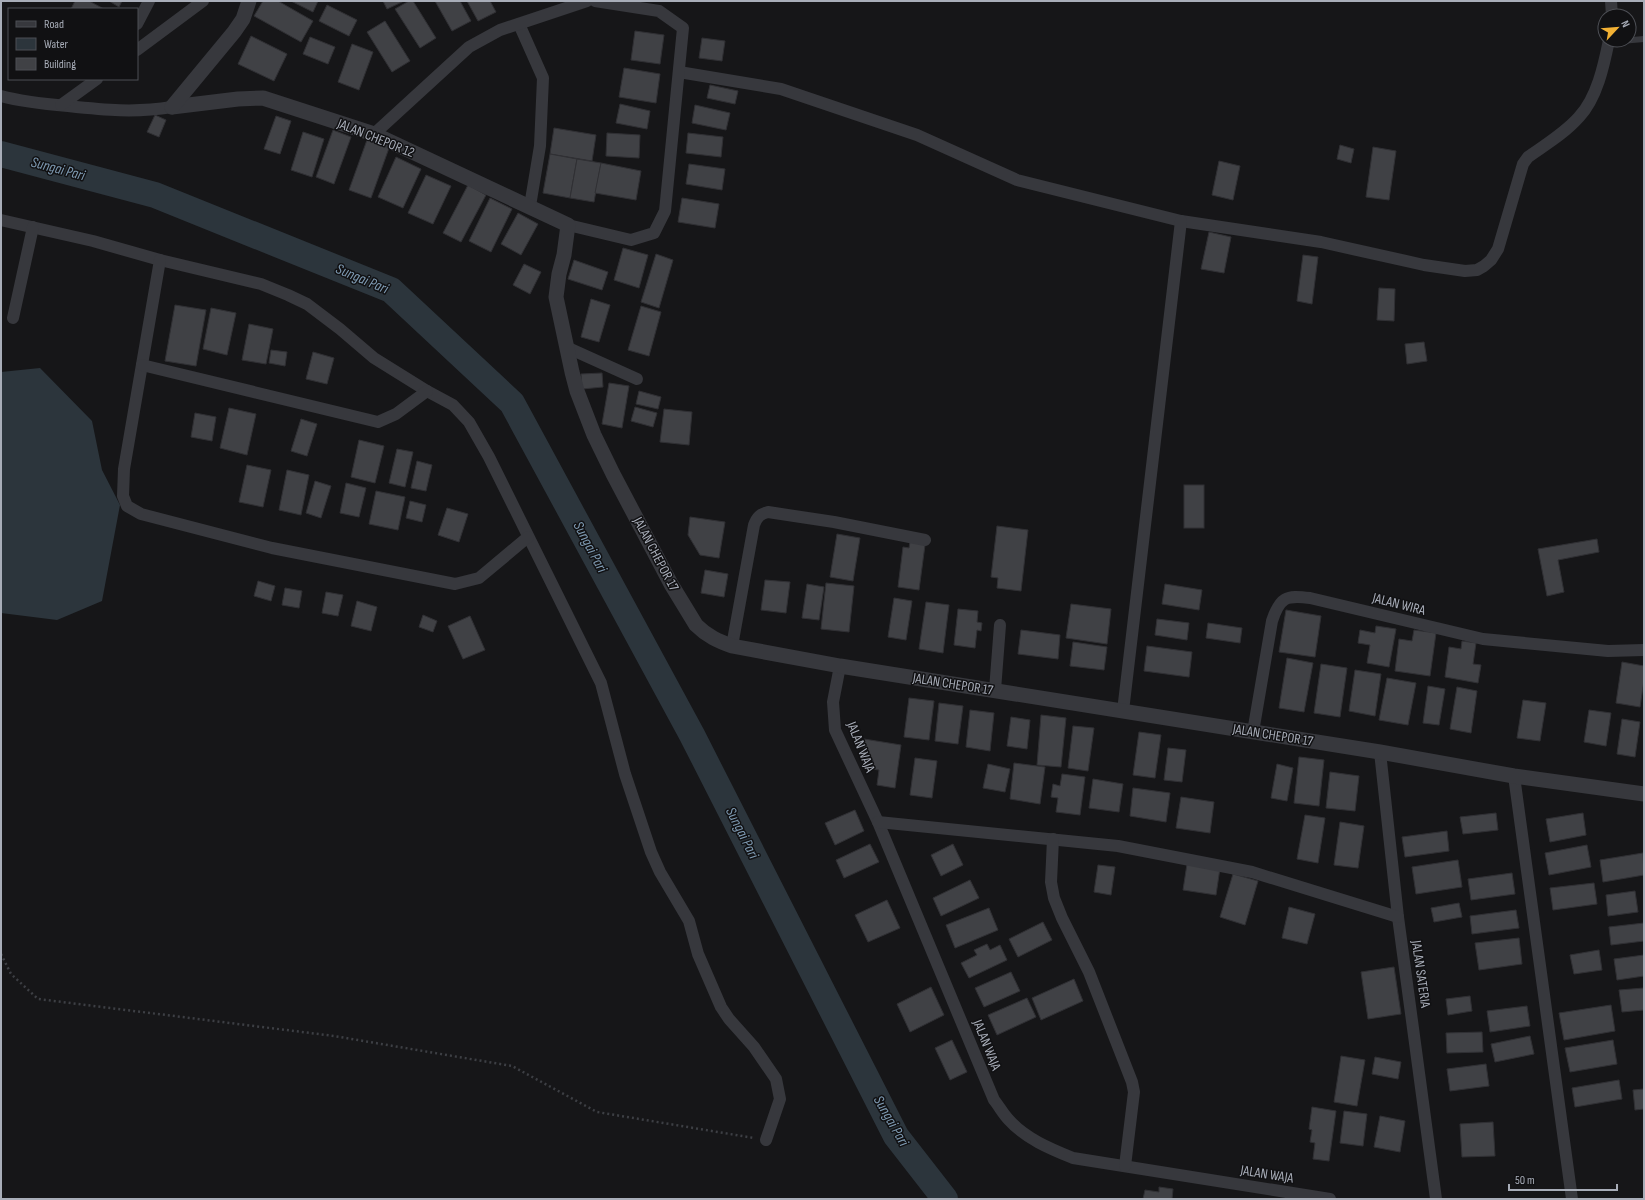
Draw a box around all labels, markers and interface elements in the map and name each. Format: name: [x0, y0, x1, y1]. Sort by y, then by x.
legend: [8, 8, 138, 80]
north arrow: [1597, 8, 1637, 48]
text: Road: [44, 17, 64, 32]
text: N: [1618, 18, 1633, 29]
text: Water: [44, 37, 68, 52]
text: Building: [44, 57, 76, 72]
street label: JALAN CHEPOR 12: [334, 114, 417, 161]
water label: Sungai Pari: [29, 153, 88, 186]
water label: Sungai Pari: [333, 259, 392, 299]
street label: JALAN CHEPOR 17: [629, 513, 683, 594]
water label: Sungai Pari: [569, 518, 612, 577]
street label: JALAN WIRA: [1370, 589, 1428, 619]
street label: JALAN CHEPOR 17: [911, 669, 995, 699]
street label: JALAN WAJA: [843, 718, 879, 776]
street label: JALAN CHEPOR 17: [1231, 720, 1315, 750]
water label: Sungai Pari: [721, 804, 764, 863]
street label: JALAN SATERIA: [1408, 938, 1434, 1010]
street label: JALAN WAJA: [969, 1016, 1005, 1074]
water label: Sungai Pari: [869, 1092, 914, 1151]
street label: JALAN WAJA: [1238, 1161, 1296, 1187]
scale bar: [1509, 1166, 1617, 1192]
text: 50 m: [1515, 1173, 1535, 1188]

